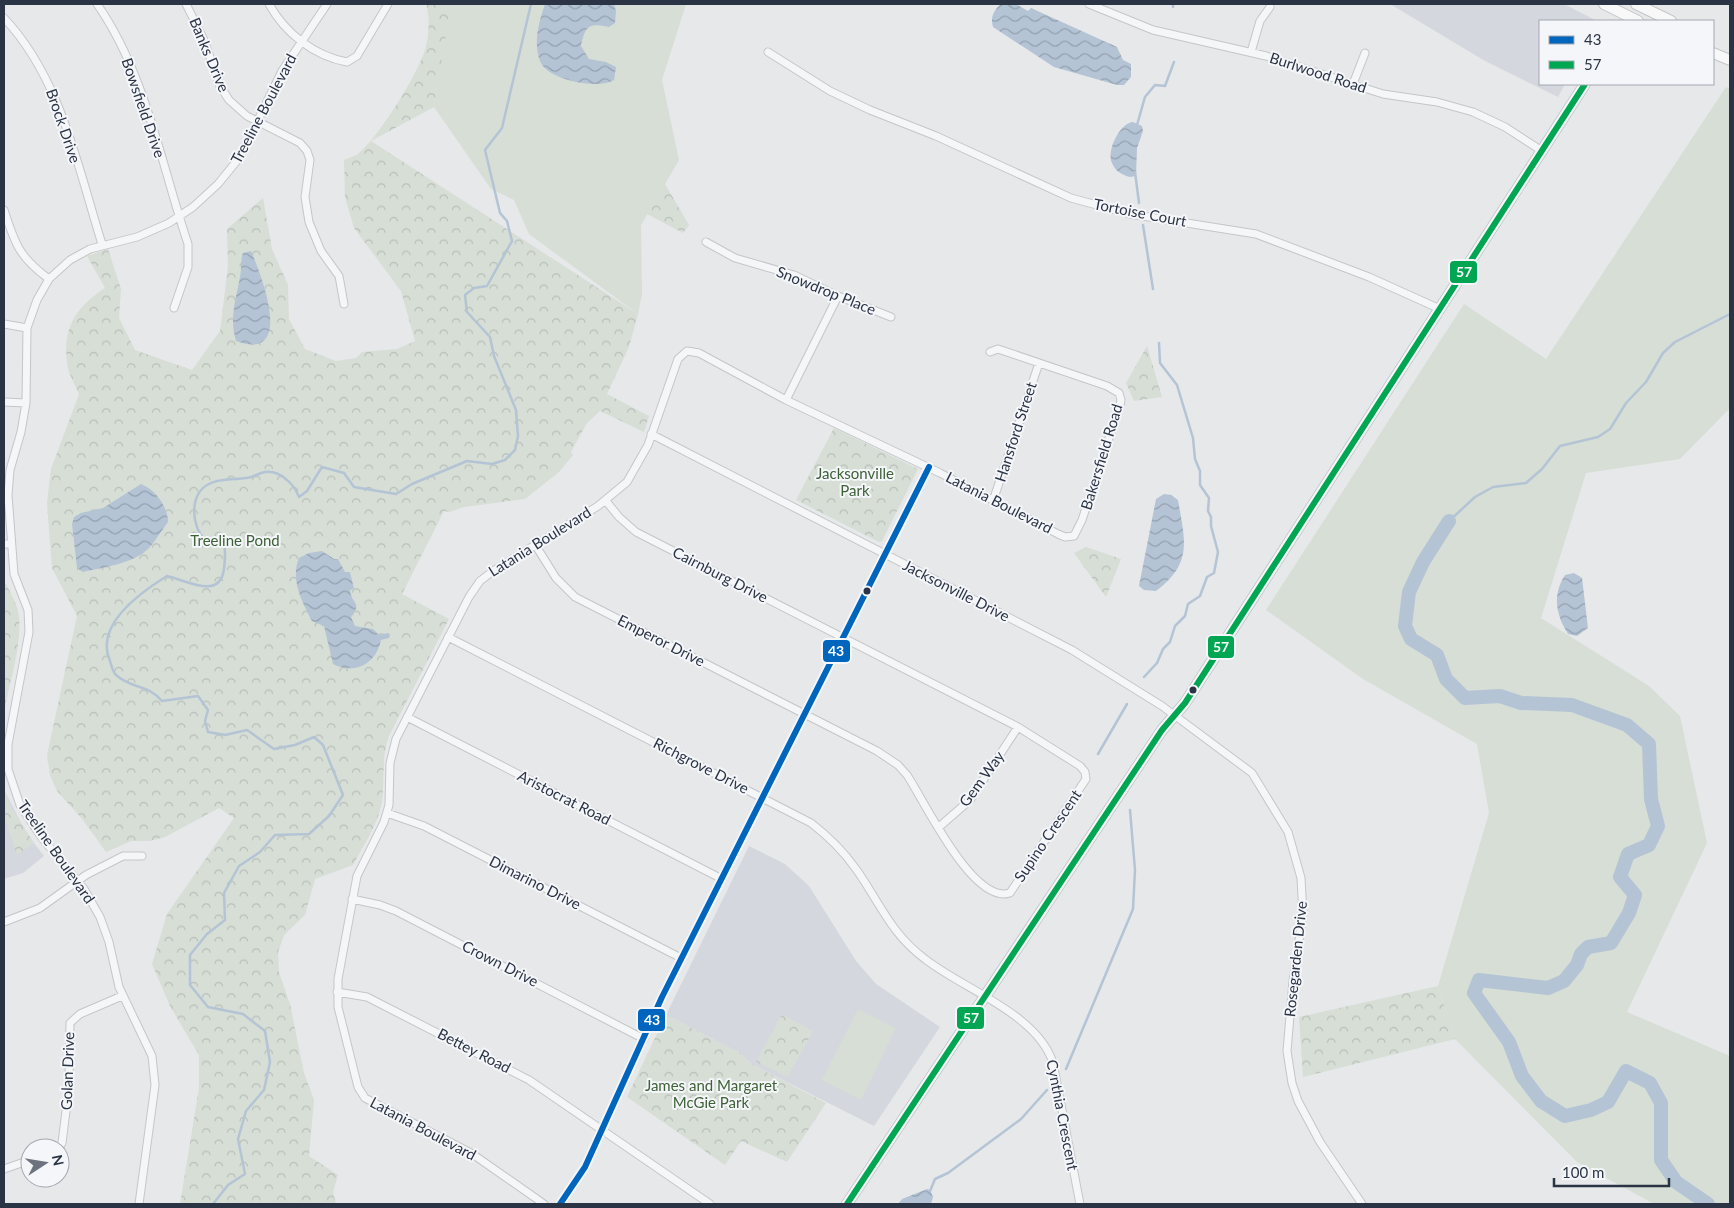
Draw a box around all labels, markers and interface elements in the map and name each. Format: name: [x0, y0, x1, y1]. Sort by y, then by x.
street label: Banks Drive: [186, 15, 234, 95]
legend: [1539, 20, 1714, 85]
text: 43: [1584, 30, 1601, 48]
street label: Burlwood Road: [1267, 48, 1369, 96]
street label: Treeline Boulevard: [227, 51, 300, 167]
street label: Bowsfield Drive: [118, 55, 169, 160]
text: 57: [1584, 55, 1602, 73]
street label: Brock Drive: [43, 86, 85, 165]
street label: Tortoise Court: [1092, 194, 1189, 230]
line badge: 57: [1449, 260, 1478, 284]
street label: Snowdrop Place: [774, 262, 879, 318]
text: 57: [1456, 263, 1472, 280]
street label: Hansford Street: [990, 379, 1040, 484]
street label: Bakersfield Road: [1076, 402, 1126, 512]
park label: Jacksonville Park: [816, 464, 894, 499]
street label: Latania Boulevard: [943, 467, 1056, 537]
street label: Latania Boulevard: [485, 502, 594, 580]
park label: Treeline Pond: [190, 531, 280, 549]
street label: Cairnburg Drive: [670, 542, 771, 606]
street label: Jacksonville Drive: [900, 555, 1013, 625]
unlabelled marker: [862, 586, 872, 596]
street label: Emperor Drive: [615, 610, 708, 670]
line badge: 57: [1207, 635, 1235, 659]
text: 57: [1213, 638, 1229, 655]
line badge: 43: [822, 639, 851, 663]
text: 43: [828, 642, 844, 659]
unlabelled marker: [1188, 685, 1198, 695]
street label: Richgrove Drive: [651, 733, 752, 797]
street label: Gem Way: [955, 747, 1008, 810]
street label: Aristocrat Road: [515, 766, 614, 828]
street label: Supino Crescent: [1010, 785, 1085, 885]
street label: Treeline Boulevard: [15, 796, 99, 906]
street label: Dimarino Drive: [487, 851, 584, 913]
street label: Rosegarden Drive: [1280, 900, 1310, 1018]
street label: Crown Drive: [459, 936, 542, 990]
line badge: 57: [956, 1006, 985, 1030]
line badge: 43: [637, 1008, 666, 1032]
text: 57: [963, 1009, 979, 1026]
text: 43: [644, 1011, 660, 1028]
street label: Bettey Road: [435, 1024, 514, 1076]
street label: Golan Drive: [57, 1031, 77, 1110]
street label: Cynthia Crescent: [1043, 1058, 1083, 1172]
park label: James and Margaret McGie Park: [645, 1076, 778, 1111]
street label: Latania Boulevard: [367, 1093, 480, 1164]
north arrow: [20, 1138, 70, 1188]
text: N: [49, 1153, 68, 1167]
scale bar: [1554, 1156, 1669, 1188]
text: 100 m: [1562, 1163, 1604, 1181]

